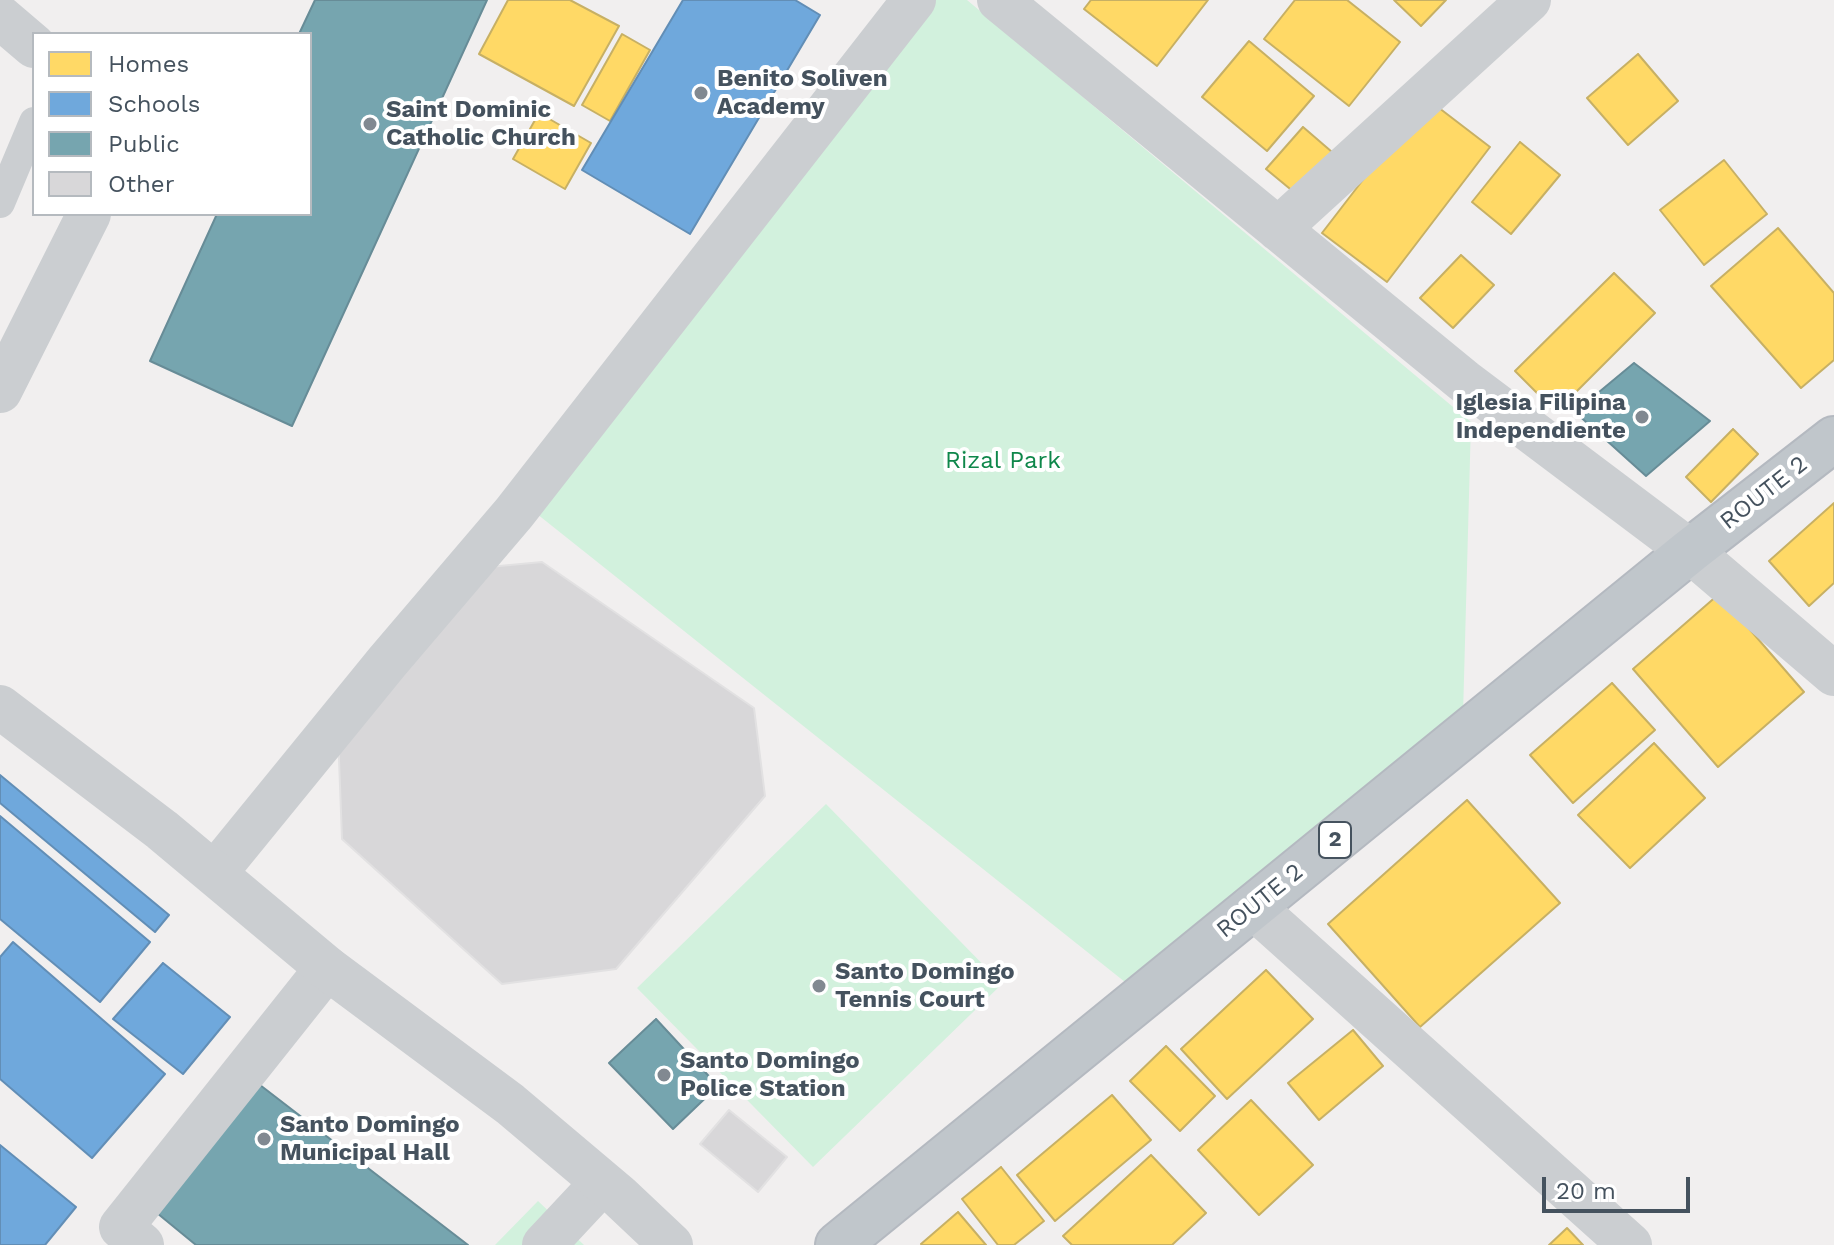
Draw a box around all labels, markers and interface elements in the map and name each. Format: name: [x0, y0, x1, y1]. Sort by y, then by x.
legend: [32, 32, 312, 216]
text: Homes: [108, 50, 189, 78]
place label: Benito Soliven Academy: [717, 65, 888, 121]
marker: Benito Soliven Academy: [692, 84, 710, 102]
text: Schools: [108, 90, 200, 118]
place label: Saint Dominic Catholic Church: [386, 96, 576, 152]
marker: Saint Dominic Catholic Church: [361, 115, 379, 133]
text: Public: [108, 130, 180, 158]
text: Other: [108, 170, 175, 198]
place label: Iglesia Filipina Independiente: [1455, 389, 1626, 445]
marker: Iglesia Filipina Independiente: [1633, 408, 1651, 426]
park label: Rizal Park: [945, 447, 1061, 475]
street label: ROUTE 2: [1715, 450, 1813, 536]
road number: 2: [1319, 822, 1351, 858]
street label: ROUTE 2: [1211, 857, 1309, 945]
place label: Santo Domingo Tennis Court: [835, 958, 1015, 1014]
marker: Santo Domingo Tennis Court: [810, 977, 828, 995]
place label: Santo Domingo Police Station: [680, 1047, 860, 1103]
marker: Santo Domingo Police Station: [655, 1066, 673, 1084]
place label: Santo Domingo Municipal Hall: [280, 1111, 460, 1167]
marker: Santo Domingo Municipal Hall: [255, 1130, 273, 1148]
scale bar: [1546, 1161, 1694, 1211]
text: 20 m: [1556, 1177, 1616, 1205]

